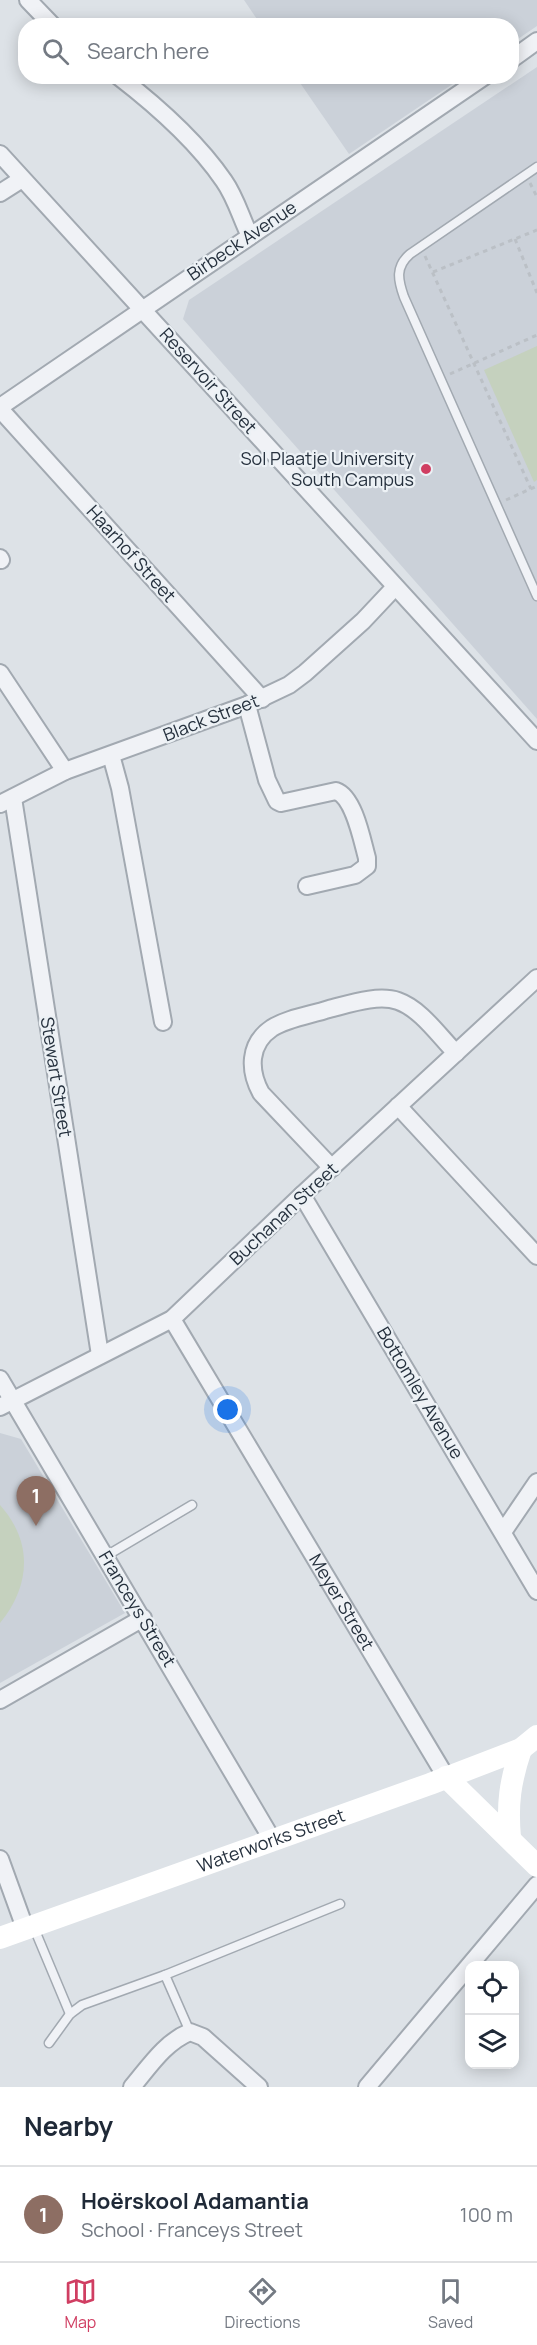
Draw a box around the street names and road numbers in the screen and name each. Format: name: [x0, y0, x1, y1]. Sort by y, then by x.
street label: Birbeck Avenue: [182, 195, 301, 286]
street label: Reservoir Street: [155, 322, 263, 438]
street label: Haarhof Street: [82, 500, 182, 607]
street label: Black Street: [159, 688, 262, 746]
street label: Stewart Street: [36, 1015, 78, 1139]
street label: Buchanan Street: [224, 1157, 343, 1270]
street label: Bottomley Avenue: [372, 1322, 470, 1463]
street label: Franceys Street: [94, 1546, 182, 1671]
street label: Meyer Street: [304, 1549, 380, 1654]
street label: Waterworks Street: [194, 1802, 348, 1877]

